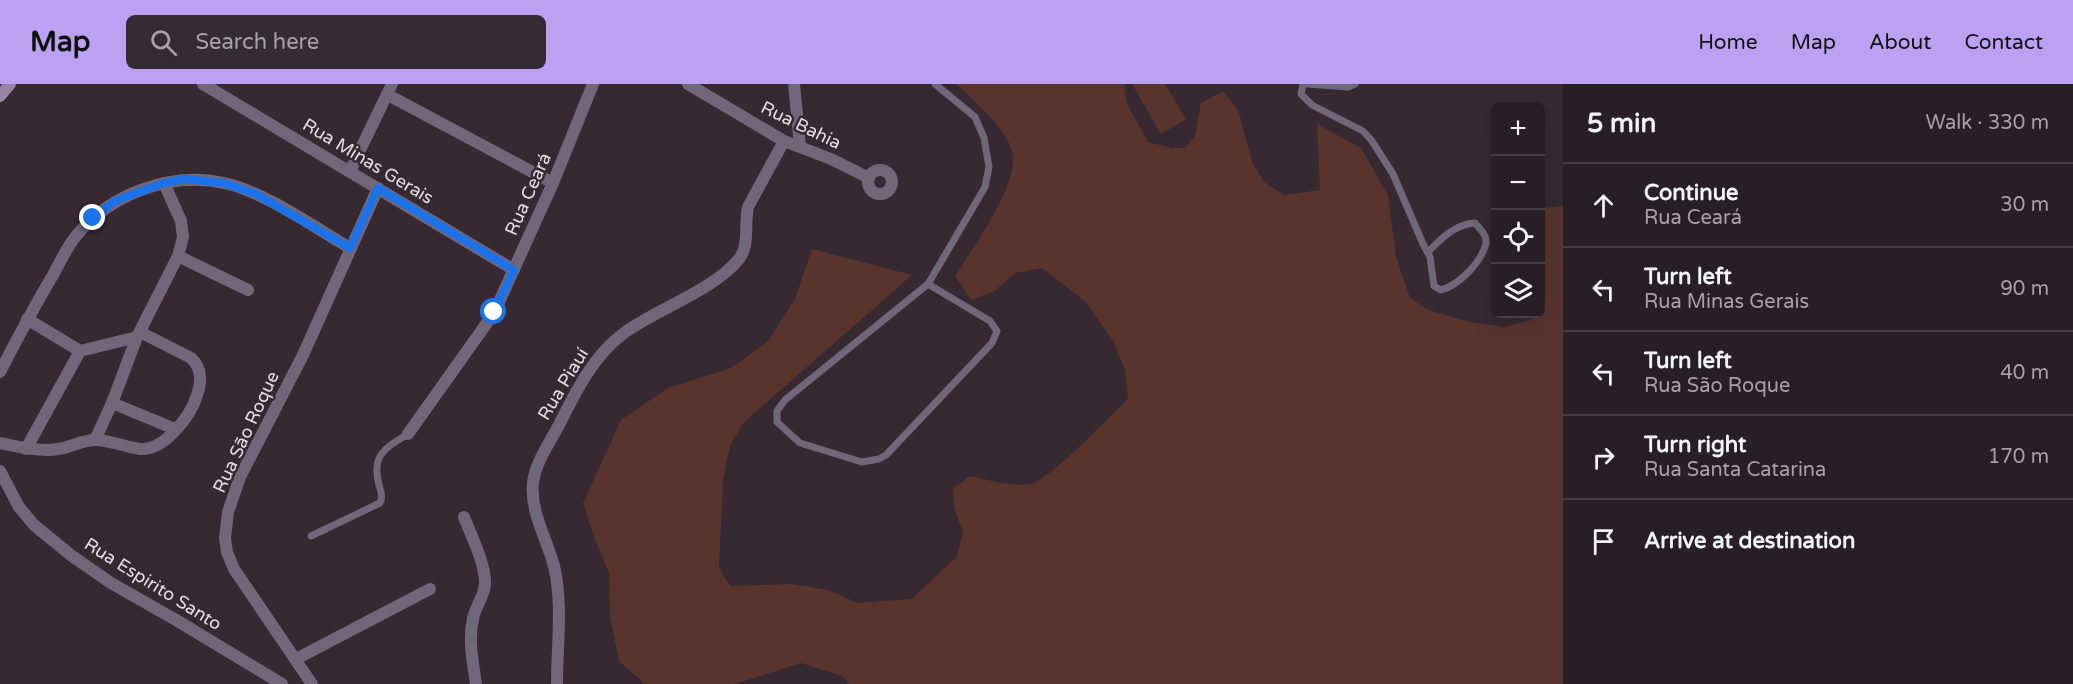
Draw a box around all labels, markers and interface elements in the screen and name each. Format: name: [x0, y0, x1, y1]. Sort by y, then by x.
search box: [126, 15, 546, 69]
text: Map: [30, 25, 90, 59]
icon: search: [147, 26, 180, 59]
text: Search here: [195, 29, 319, 55]
text: Home: [1698, 30, 1758, 55]
text: Map: [1791, 30, 1836, 55]
text: About: [1869, 30, 1931, 55]
text: Contact: [1964, 30, 2043, 55]
street label: Rua Bahia: [757, 96, 845, 154]
map controls: [1491, 102, 1545, 318]
button: +: [1491, 102, 1545, 156]
text: 5 min: [1587, 108, 1656, 139]
text: Walk · 330 m: [1926, 111, 2049, 135]
street label: Rua Minas Gerais: [299, 113, 437, 209]
street label: Rua Ceará: [500, 149, 556, 239]
button: −: [1491, 156, 1545, 210]
text: Continue: [1644, 180, 1739, 206]
icon: ahead: [1587, 189, 1620, 222]
text: 30 m: [2000, 193, 2049, 217]
route end: [79, 204, 105, 230]
text: Rua Ceará: [1644, 206, 1742, 230]
button: locate: [1491, 210, 1545, 264]
button: layers: [1491, 264, 1545, 318]
text: Turn left: [1644, 264, 1732, 290]
icon: left: [1587, 273, 1620, 306]
text: 90 m: [2000, 277, 2049, 301]
text: Rua Minas Gerais: [1644, 290, 1809, 314]
route start: [480, 298, 506, 324]
street label: Rua Piauí: [533, 343, 593, 424]
text: Turn left: [1644, 348, 1732, 374]
icon: left: [1587, 357, 1620, 390]
text: 40 m: [2000, 361, 2049, 385]
street label: Rua São Roque: [208, 368, 284, 496]
text: Rua São Roque: [1644, 374, 1790, 398]
text: Turn right: [1644, 432, 1746, 458]
icon: right: [1587, 441, 1620, 474]
text: 170 m: [1988, 445, 2049, 469]
text: Rua Santa Catarina: [1644, 458, 1826, 482]
icon: arrive: [1587, 525, 1620, 558]
text: Arrive at destination: [1644, 528, 1855, 554]
street label: Rua Espirito Santo: [80, 533, 226, 635]

